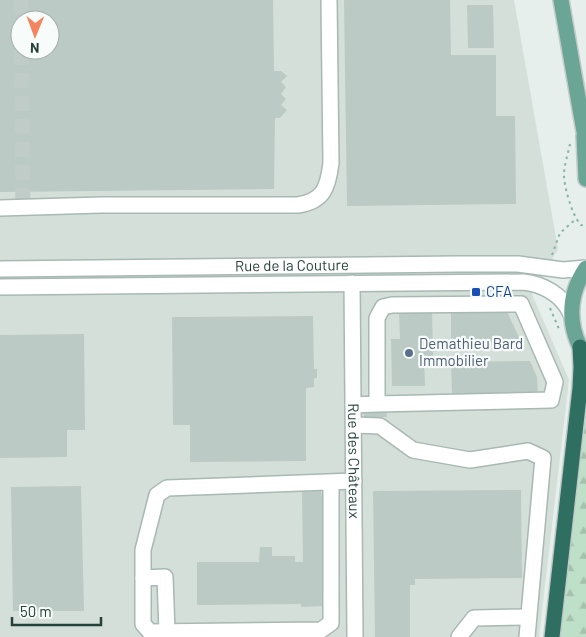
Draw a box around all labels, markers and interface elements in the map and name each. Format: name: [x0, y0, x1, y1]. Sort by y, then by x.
north arrow: [10, 10, 60, 60]
text: N: [30, 40, 40, 57]
street label: Rue de la Couture: [235, 255, 349, 274]
place label: CFA: [486, 282, 512, 300]
marker: CFA: [470, 286, 482, 298]
place label: Demathieu Bard Immobilier: [419, 334, 523, 369]
marker: Demathieu Bard Immobilier: [403, 347, 415, 359]
street label: Rue des Châteaux: [345, 403, 364, 519]
scale bar: [12, 594, 101, 626]
text: 50 m: [20, 602, 52, 620]

